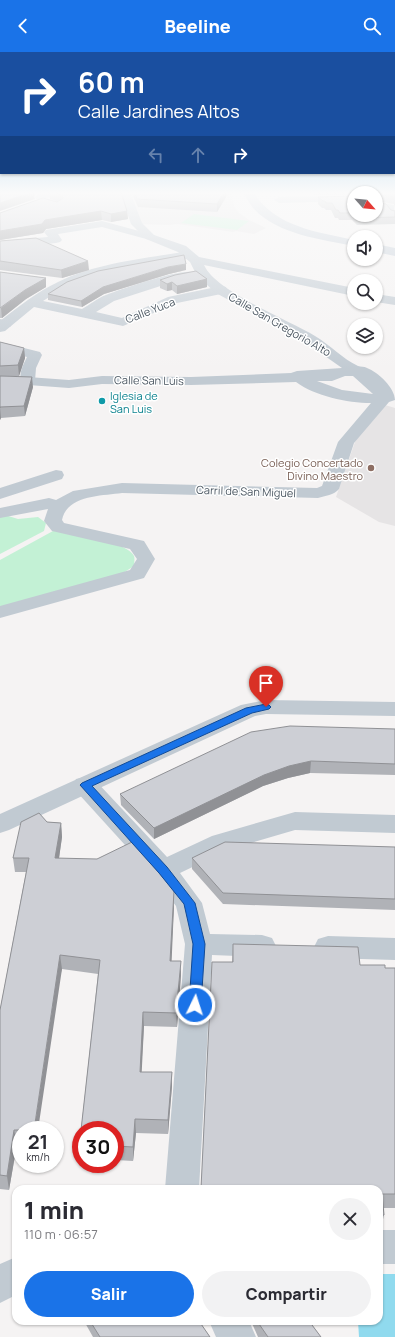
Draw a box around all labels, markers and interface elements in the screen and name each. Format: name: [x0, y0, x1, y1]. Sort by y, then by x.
text: Beeline: [164, 14, 231, 38]
icon: back: [12, 15, 34, 37]
icon: search: [361, 15, 383, 37]
text: 60 m: [78, 63, 145, 101]
icon: right: [12, 68, 64, 120]
text: Calle Jardines Altos: [78, 99, 240, 123]
icon: left: [145, 144, 167, 166]
icon: ahead: [187, 144, 209, 166]
icon: right: [229, 144, 251, 166]
north arrow: [347, 186, 383, 222]
map controls: [347, 186, 383, 354]
button: sound: [347, 230, 383, 266]
button: search: [347, 274, 383, 310]
street label: Calle San Gregorio Alto: [226, 289, 334, 360]
street label: Calle Yuca: [123, 294, 177, 326]
button: layers: [347, 318, 383, 354]
street label: Calle San Luis: [114, 372, 184, 388]
place label: Iglesia de San Luis: [110, 388, 158, 416]
marker: Iglesia de San Luis: [97, 396, 107, 406]
place label: Colegio Concertado Divino Maestro: [261, 455, 363, 483]
marker: Colegio Concertado Divino Maestro: [366, 463, 376, 473]
street label: Carril de San Miguel: [196, 482, 296, 500]
pin: [249, 666, 283, 707]
icon: arrive: [255, 672, 277, 694]
position arrow: [174, 984, 216, 1026]
speed limit sign: 30: [72, 1121, 124, 1173]
text: 21: [28, 1128, 48, 1155]
text: km/h: [26, 1150, 50, 1164]
text: 1 min: [24, 1193, 84, 1226]
button: close: [329, 1198, 371, 1240]
text: 110 m · 06:57: [24, 1225, 98, 1243]
button: Salir: [24, 1271, 194, 1317]
button: Compartir: [202, 1271, 371, 1317]

